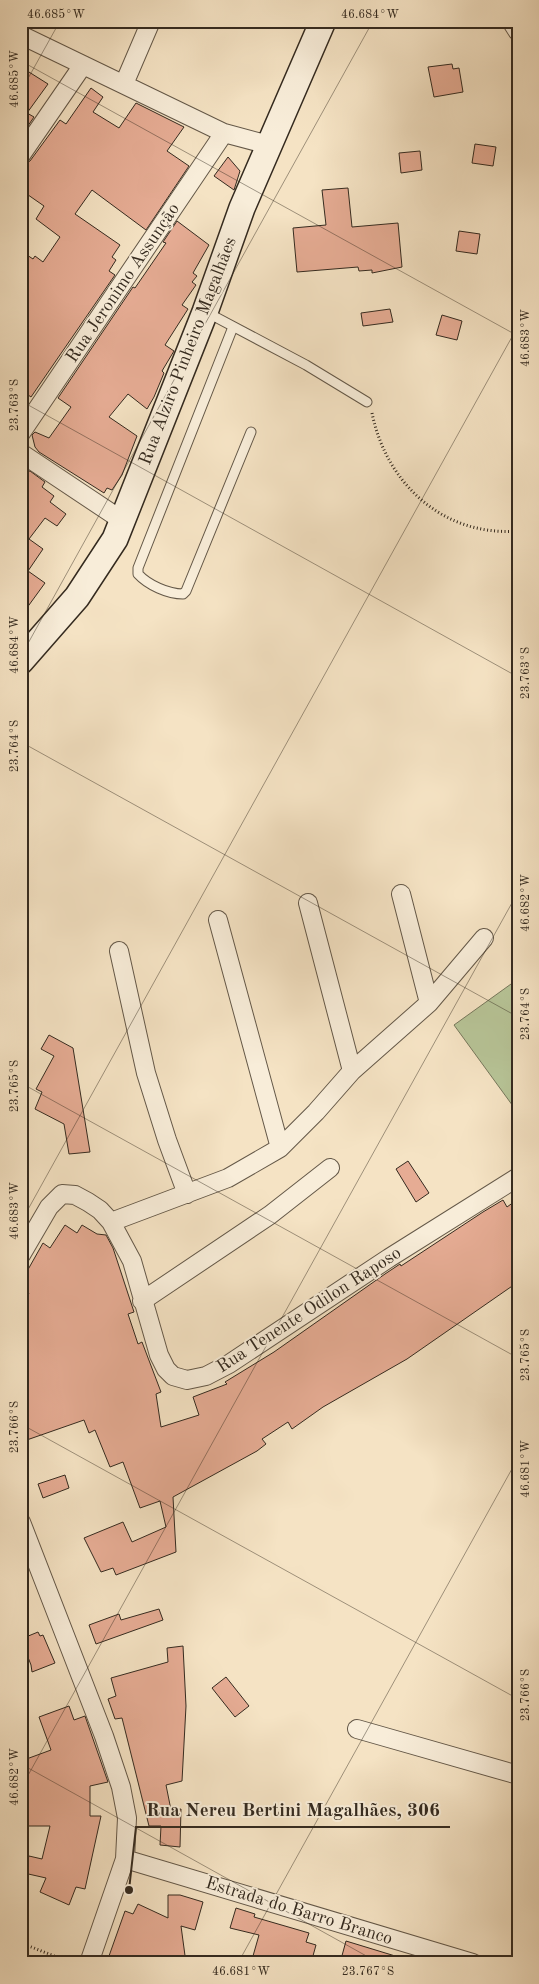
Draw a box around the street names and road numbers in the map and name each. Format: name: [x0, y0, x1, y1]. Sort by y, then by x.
street label: Rua Jeronimo Assunção: [63, 200, 183, 366]
street label: Rua Alziro Pinheiro Magalhães: [136, 234, 240, 467]
street label: Rua Tenente Odilon Raposo: [214, 1244, 404, 1376]
street label: Estrada do Barro Branco: [203, 1874, 395, 1948]

